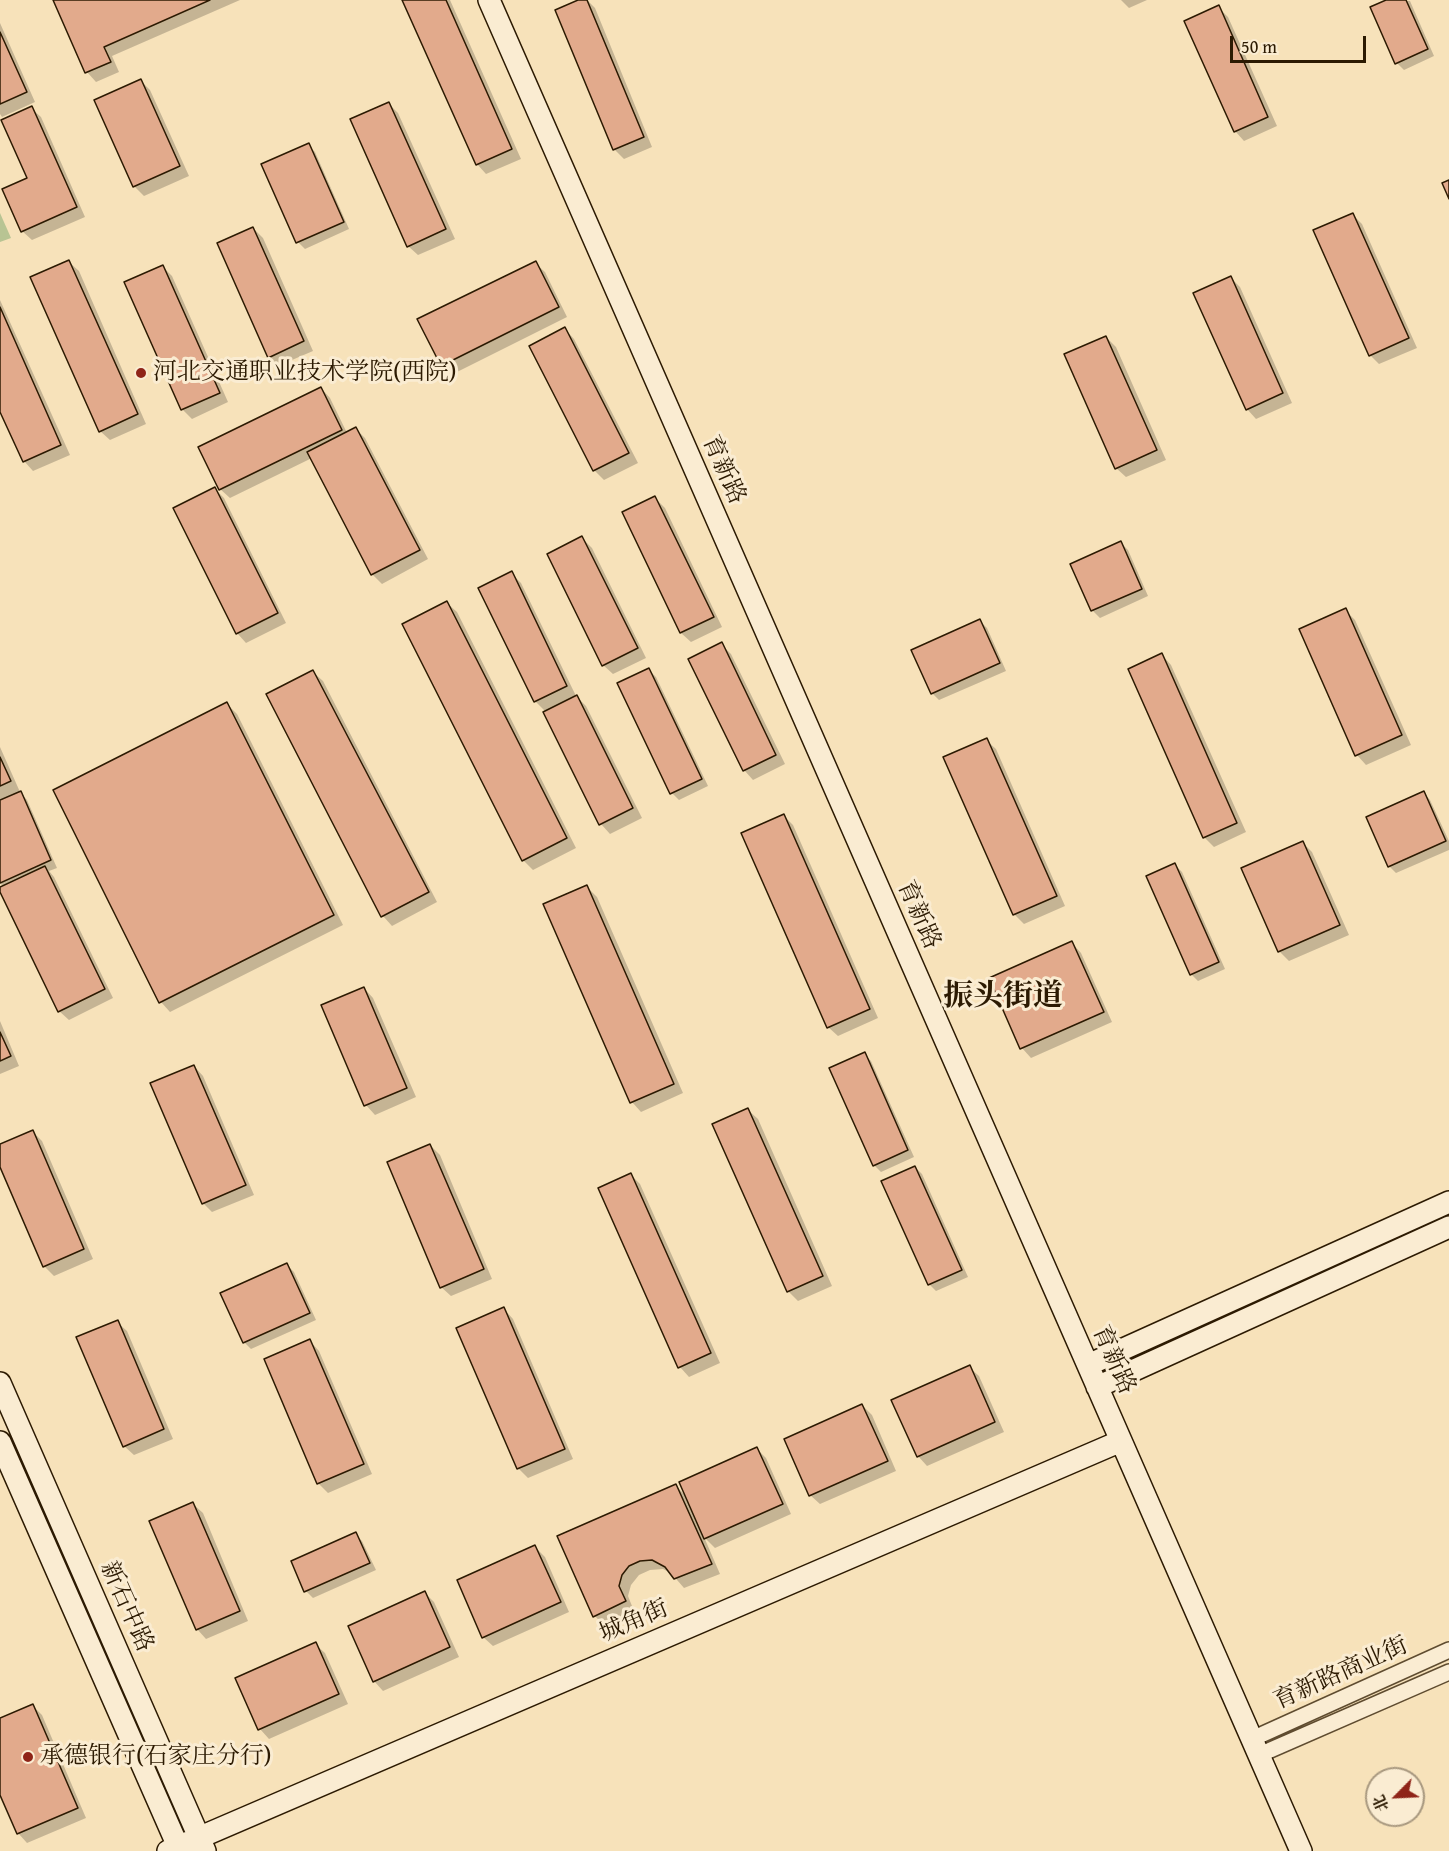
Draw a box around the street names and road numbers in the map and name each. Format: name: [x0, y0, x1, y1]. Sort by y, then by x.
street label: 育新路: [695, 431, 751, 509]
street label: 育新路: [890, 876, 946, 954]
street label: 育新路: [1085, 1321, 1141, 1399]
street label: 新石中路: [93, 1557, 159, 1657]
street label: 城角街: [595, 1595, 673, 1649]
street label: 育新路商业街: [1269, 1632, 1413, 1716]

